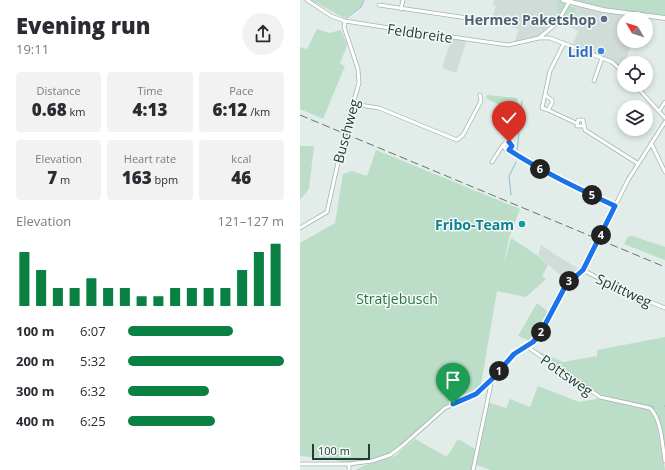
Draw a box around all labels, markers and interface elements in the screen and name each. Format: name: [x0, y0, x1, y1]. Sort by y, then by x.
text: Evening run: [16, 10, 151, 40]
place label: Hermes Paketshop: [464, 10, 596, 29]
north arrow: [617, 12, 653, 48]
map controls: [617, 12, 653, 136]
button: share: [242, 13, 284, 55]
marker: Hermes Paketshop: [599, 14, 609, 24]
street label: Feldbreite: [386, 19, 454, 47]
text: 19:11: [16, 40, 49, 58]
place label: Lidl: [568, 42, 593, 61]
marker: Lidl: [596, 46, 606, 56]
button: locate: [617, 56, 653, 92]
text: Distance: [37, 83, 81, 98]
text: Time: [137, 83, 163, 98]
text: Pace: [229, 83, 253, 98]
street label: Buschweg: [328, 96, 364, 165]
text: 0.68: [32, 98, 67, 121]
text: 4:13: [133, 98, 167, 121]
text: 6:12: [213, 98, 247, 121]
button: layers: [617, 100, 653, 136]
pin: [492, 101, 526, 142]
text: km: [67, 104, 85, 119]
text: /km: [247, 104, 270, 119]
icon: check: [498, 107, 520, 129]
text: Elevation: [35, 151, 82, 166]
text: Heart rate: [124, 151, 176, 166]
text: kcal: [231, 151, 251, 166]
pin: 6: [530, 159, 550, 179]
text: 6: [537, 161, 543, 176]
text: 7: [47, 166, 57, 189]
text: 163: [122, 166, 152, 189]
text: 46: [231, 166, 251, 189]
text: m: [57, 172, 70, 187]
text: bpm: [152, 172, 178, 187]
pin: 5: [582, 185, 602, 205]
text: 5: [589, 187, 595, 202]
text: Elevation: [16, 212, 71, 230]
text: 121–127 m: [217, 212, 284, 230]
place label: Fribo-Team: [435, 215, 514, 234]
marker: Fribo-Team: [517, 219, 527, 229]
pin: 4: [591, 225, 611, 245]
text: 4: [598, 227, 604, 242]
street label: Splittweg: [593, 269, 655, 311]
pin: 3: [559, 271, 579, 291]
text: 3: [566, 273, 572, 288]
park label: Stratjebusch: [356, 289, 438, 308]
text: 100 m: [16, 322, 54, 340]
text: 6:07: [80, 322, 106, 340]
pin: 2: [531, 322, 551, 342]
text: 2: [538, 324, 544, 339]
street label: Pottsweg: [537, 350, 597, 400]
text: 200 m: [16, 352, 54, 370]
text: 5:32: [80, 352, 106, 370]
pin: 1: [489, 361, 509, 381]
pin: [436, 363, 470, 404]
text: 1: [496, 363, 502, 378]
icon: arrive: [442, 369, 464, 391]
text: 300 m: [16, 382, 54, 400]
text: 6:32: [80, 382, 106, 400]
text: 400 m: [16, 412, 54, 430]
text: 6:25: [80, 412, 106, 430]
scale bar: [312, 442, 370, 461]
text: 100 m: [318, 443, 350, 458]

